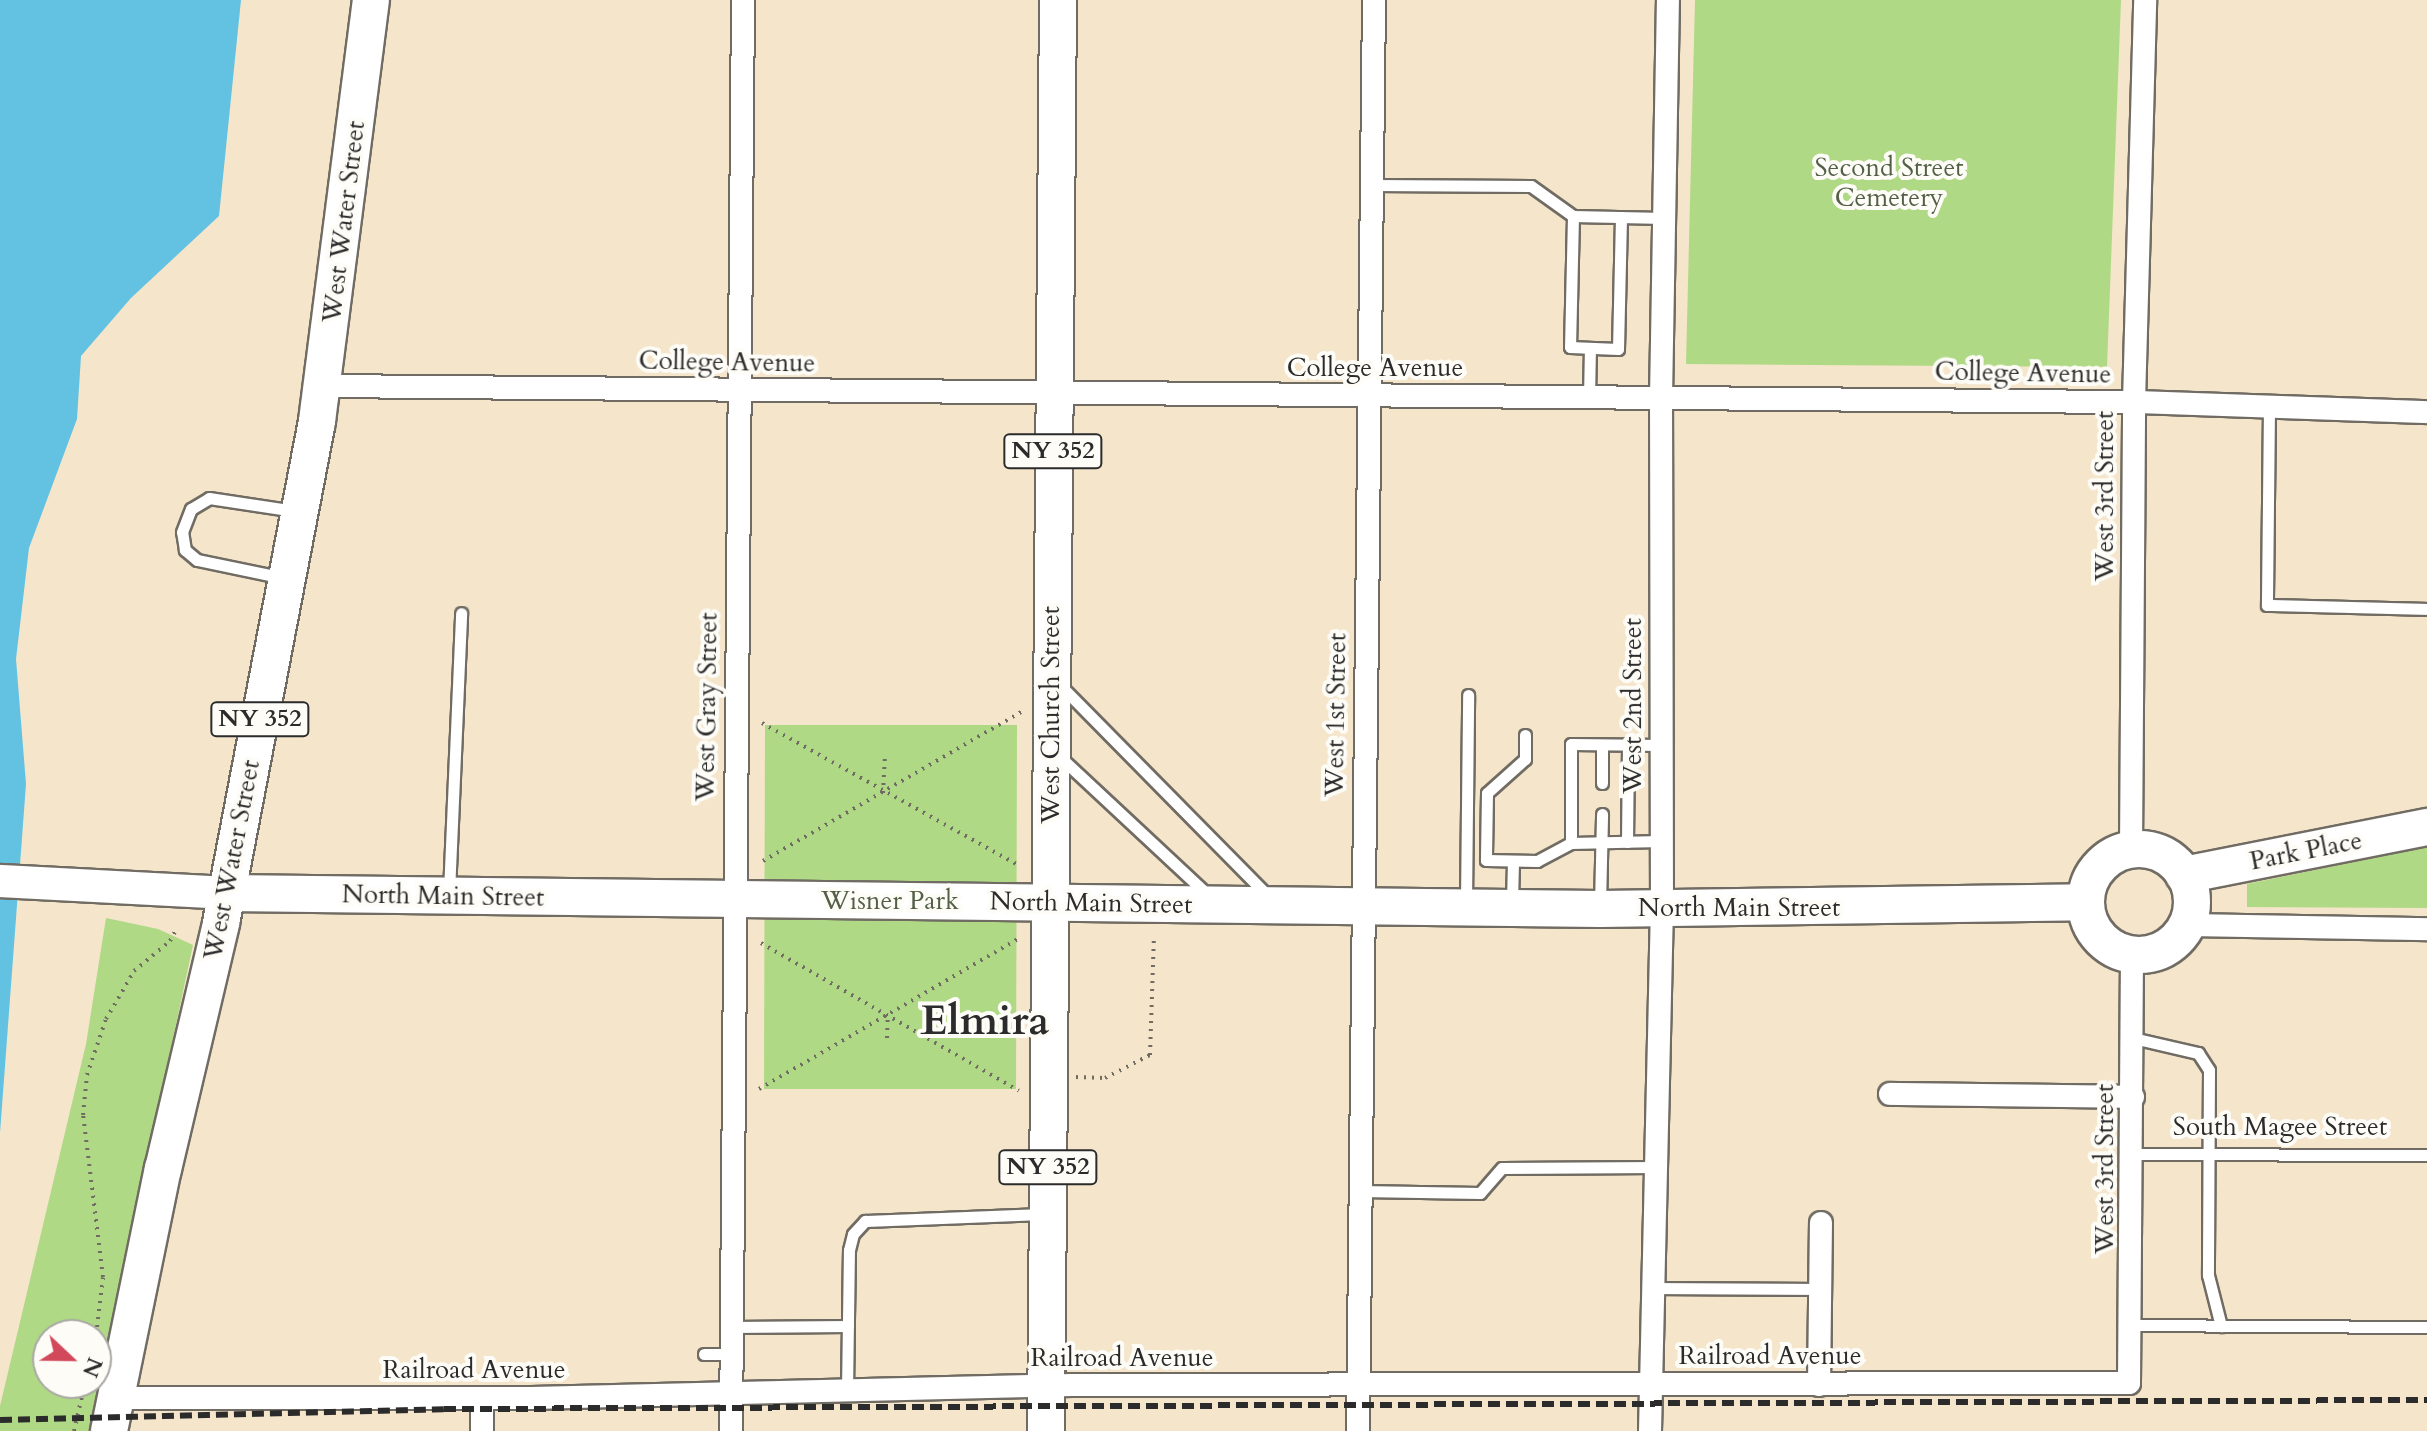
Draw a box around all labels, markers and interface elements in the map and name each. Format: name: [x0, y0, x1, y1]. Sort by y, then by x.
street label: West Water Street: [316, 119, 372, 325]
park label: Second Street Cemetery: [1815, 152, 1963, 214]
street label: College Avenue: [638, 345, 816, 379]
street label: College Avenue: [1287, 352, 1463, 384]
street label: College Avenue: [1934, 356, 2112, 390]
street label: West 3rd Street: [2089, 411, 2121, 581]
road number: NY 352: [1003, 431, 1103, 471]
street label: West Church Street: [1035, 606, 1067, 824]
street label: West Gray Street: [690, 612, 724, 802]
street label: West 2nd Street: [1617, 618, 1649, 794]
street label: West 1st Street: [1319, 633, 1353, 797]
road number: NY 352: [210, 699, 310, 739]
street label: West Water Street: [197, 757, 267, 963]
street label: Park Place: [2247, 825, 2365, 877]
street label: North Main Street: [341, 879, 545, 913]
park label: Wisner Park: [821, 885, 959, 917]
street label: North Main Street: [989, 886, 1193, 920]
street label: North Main Street: [1638, 892, 1840, 924]
district label: Elmira: [921, 996, 1049, 1046]
street label: West 3rd Street: [2089, 1084, 2121, 1254]
street label: South Magee Street: [2173, 1111, 2387, 1143]
road number: NY 352: [998, 1147, 1098, 1187]
north arrow: [32, 1319, 112, 1399]
street label: Railroad Avenue: [1678, 1340, 1862, 1372]
street label: Railroad Avenue: [1030, 1342, 1214, 1374]
text: N: [75, 1353, 110, 1382]
street label: Railroad Avenue: [382, 1354, 566, 1386]

